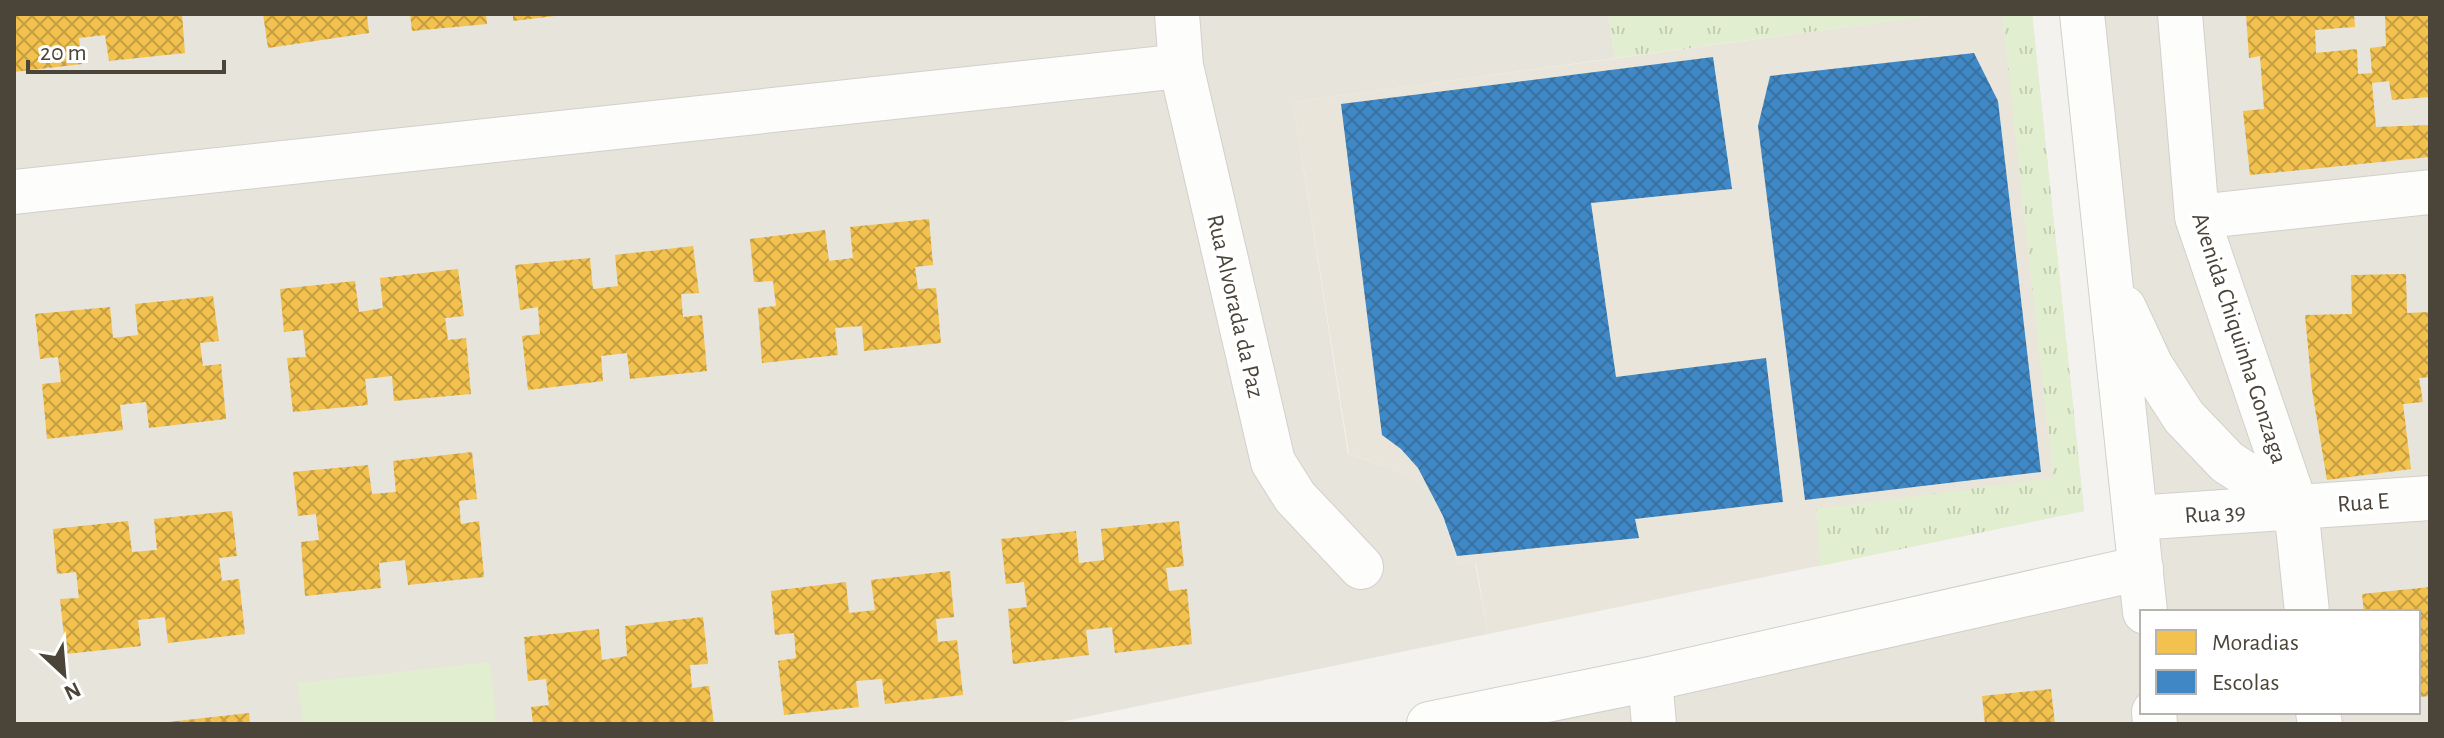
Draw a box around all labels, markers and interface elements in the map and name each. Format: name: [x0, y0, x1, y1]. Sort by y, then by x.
scale bar: [28, 24, 224, 74]
text: 20 m: [40, 41, 87, 65]
street label: Avenida Chiquinha Gonzaga: [2187, 210, 2291, 467]
street label: Rua Alvorada da Paz: [1202, 212, 1268, 400]
street label: Rua E: [2336, 489, 2390, 517]
street label: Rua 39: [2184, 500, 2246, 528]
legend: [2140, 610, 2420, 714]
text: Moradias: [2212, 631, 2299, 655]
north arrow: [24, 634, 104, 714]
text: Escolas: [2212, 671, 2279, 695]
text: N: [61, 678, 84, 704]

